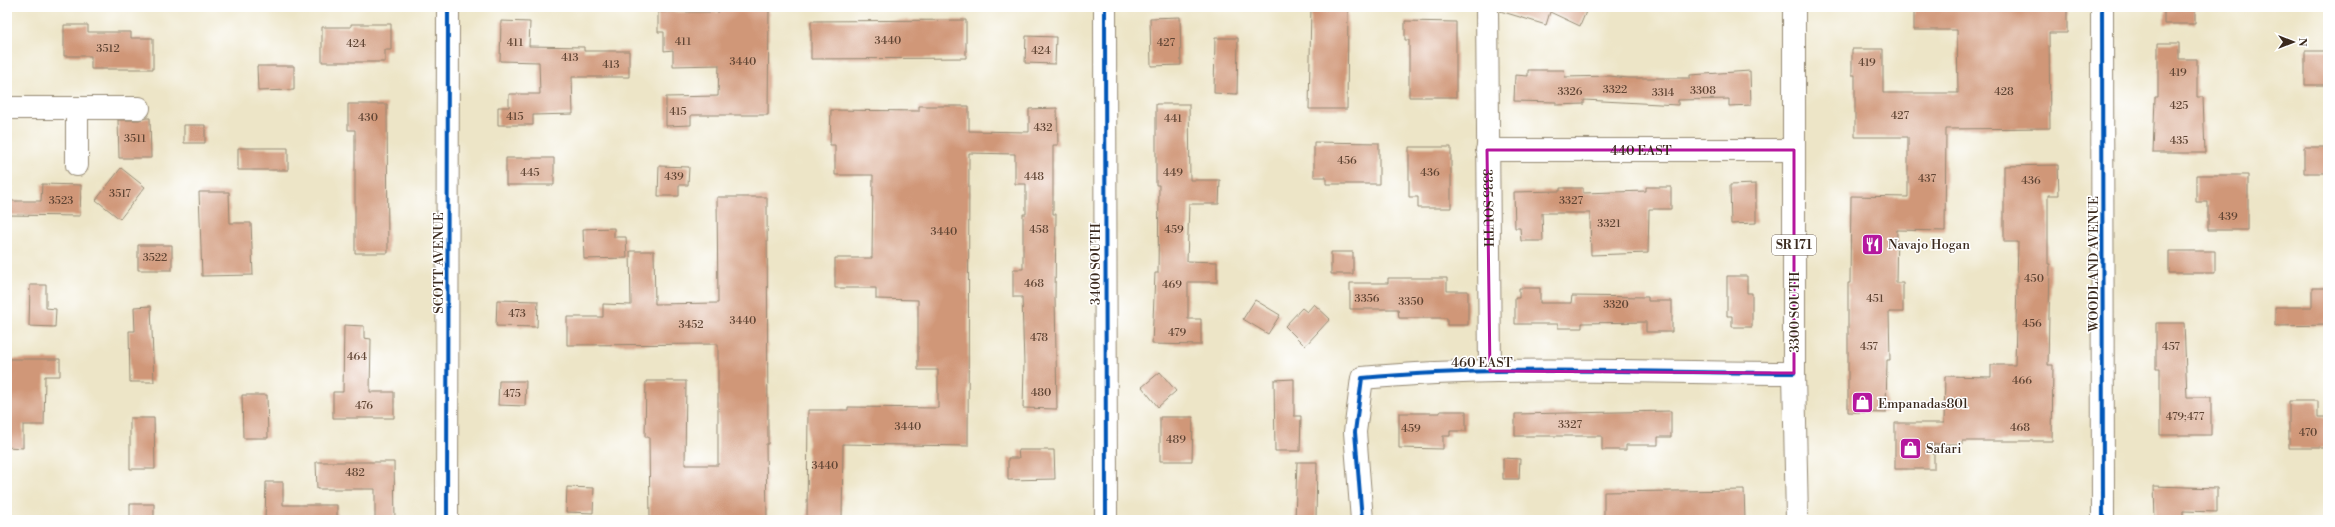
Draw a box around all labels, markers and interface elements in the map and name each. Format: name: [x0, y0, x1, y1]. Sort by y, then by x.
north arrow: [2273, 22, 2313, 62]
house number: 3440: [875, 34, 901, 48]
house number: 411: [675, 35, 691, 49]
house number: 411: [507, 36, 523, 50]
house number: 427: [1157, 36, 1176, 50]
house number: 424: [346, 37, 366, 51]
text: N: [2295, 38, 2309, 47]
house number: 3512: [96, 42, 120, 56]
house number: 424: [1031, 44, 1051, 58]
house number: 413: [561, 51, 579, 65]
house number: 3440: [730, 55, 756, 69]
house number: 419: [1858, 56, 1876, 70]
house number: 413: [602, 58, 620, 72]
house number: 419: [2169, 66, 2187, 80]
house number: 3322: [1603, 83, 1627, 97]
house number: 3308: [1690, 84, 1716, 98]
house number: 3326: [1557, 85, 1583, 99]
house number: 428: [1994, 85, 2014, 99]
house number: 3314: [1652, 86, 1675, 100]
house number: 425: [2170, 99, 2188, 113]
house number: 415: [669, 105, 687, 119]
house number: 427: [1891, 109, 1910, 123]
house number: 415: [506, 110, 524, 124]
house number: 430: [358, 111, 378, 125]
house number: 441: [1164, 112, 1182, 126]
house number: 432: [1034, 121, 1052, 135]
house number: 3511: [124, 132, 146, 146]
house number: 435: [2170, 134, 2188, 148]
street label: 440 EAST: [1610, 143, 1672, 159]
house number: 456: [1337, 154, 1357, 168]
house number: 445: [520, 166, 540, 180]
house number: 449: [1163, 166, 1183, 180]
house number: 436: [1420, 166, 1440, 180]
street label: 3335 SOUTH: [1479, 169, 1496, 248]
house number: 439: [664, 170, 684, 184]
house number: 448: [1024, 170, 1044, 184]
house number: 437: [1918, 172, 1936, 186]
house number: 436: [2021, 174, 2041, 188]
house number: 3517: [109, 187, 131, 201]
house number: 3523: [49, 194, 73, 208]
house number: 3327: [1559, 194, 1583, 208]
street label: WOODLAND AVENUE: [2086, 196, 2102, 333]
house number: 439: [2218, 210, 2238, 224]
street label: SCOTT AVENUE: [431, 212, 447, 314]
house number: 3321: [1597, 217, 1621, 231]
house number: 458: [1029, 223, 1049, 237]
street label: 3400 SOUTH: [1088, 223, 1104, 305]
house number: 459: [1164, 223, 1184, 237]
house number: 3440: [931, 225, 957, 239]
restaurant icon: Navajo Hogan: [1860, 231, 1886, 257]
road number: SR 171: [1772, 235, 1816, 255]
place label: Navajo Hogan: [1888, 237, 1970, 253]
house number: 3522: [143, 251, 167, 265]
street label: 3300 SOUTH: [1787, 271, 1803, 353]
house number: 450: [2024, 272, 2044, 286]
house number: 468: [1024, 277, 1044, 291]
house number: 469: [1162, 278, 1182, 292]
house number: 3356: [1355, 292, 1380, 306]
house number: 451: [1866, 292, 1884, 306]
house number: 3350: [1398, 295, 1424, 309]
house number: 3320: [1603, 298, 1629, 312]
house number: 473: [508, 307, 526, 321]
house number: 3440: [730, 314, 756, 328]
house number: 456: [2022, 317, 2042, 331]
house number: 3452: [678, 318, 704, 332]
house number: 479: [1168, 326, 1186, 340]
house number: 478: [1030, 331, 1048, 345]
house number: 457: [1860, 340, 1878, 354]
house number: 457: [2162, 340, 2180, 354]
house number: 464: [347, 350, 367, 364]
street label: 460 EAST: [1451, 355, 1513, 371]
house number: 466: [2012, 374, 2032, 388]
house number: 480: [1031, 386, 1051, 400]
house number: 475: [503, 387, 521, 401]
shop icon: Empanadas801: [1849, 390, 1875, 416]
place label: Empanadas801: [1878, 396, 1969, 412]
house number: 476: [355, 399, 373, 413]
house number: 479;477: [2166, 410, 2205, 424]
house number: 3327: [1558, 418, 1582, 432]
house number: 3440: [895, 420, 921, 434]
house number: 468: [2010, 421, 2030, 435]
house number: 459: [1401, 422, 1421, 436]
house number: 470: [2299, 426, 2317, 440]
house number: 489: [1166, 433, 1186, 447]
shop icon: Safari: [1897, 435, 1923, 461]
place label: Safari: [1926, 441, 1962, 457]
house number: 3440: [812, 459, 838, 473]
house number: 482: [345, 466, 365, 480]

